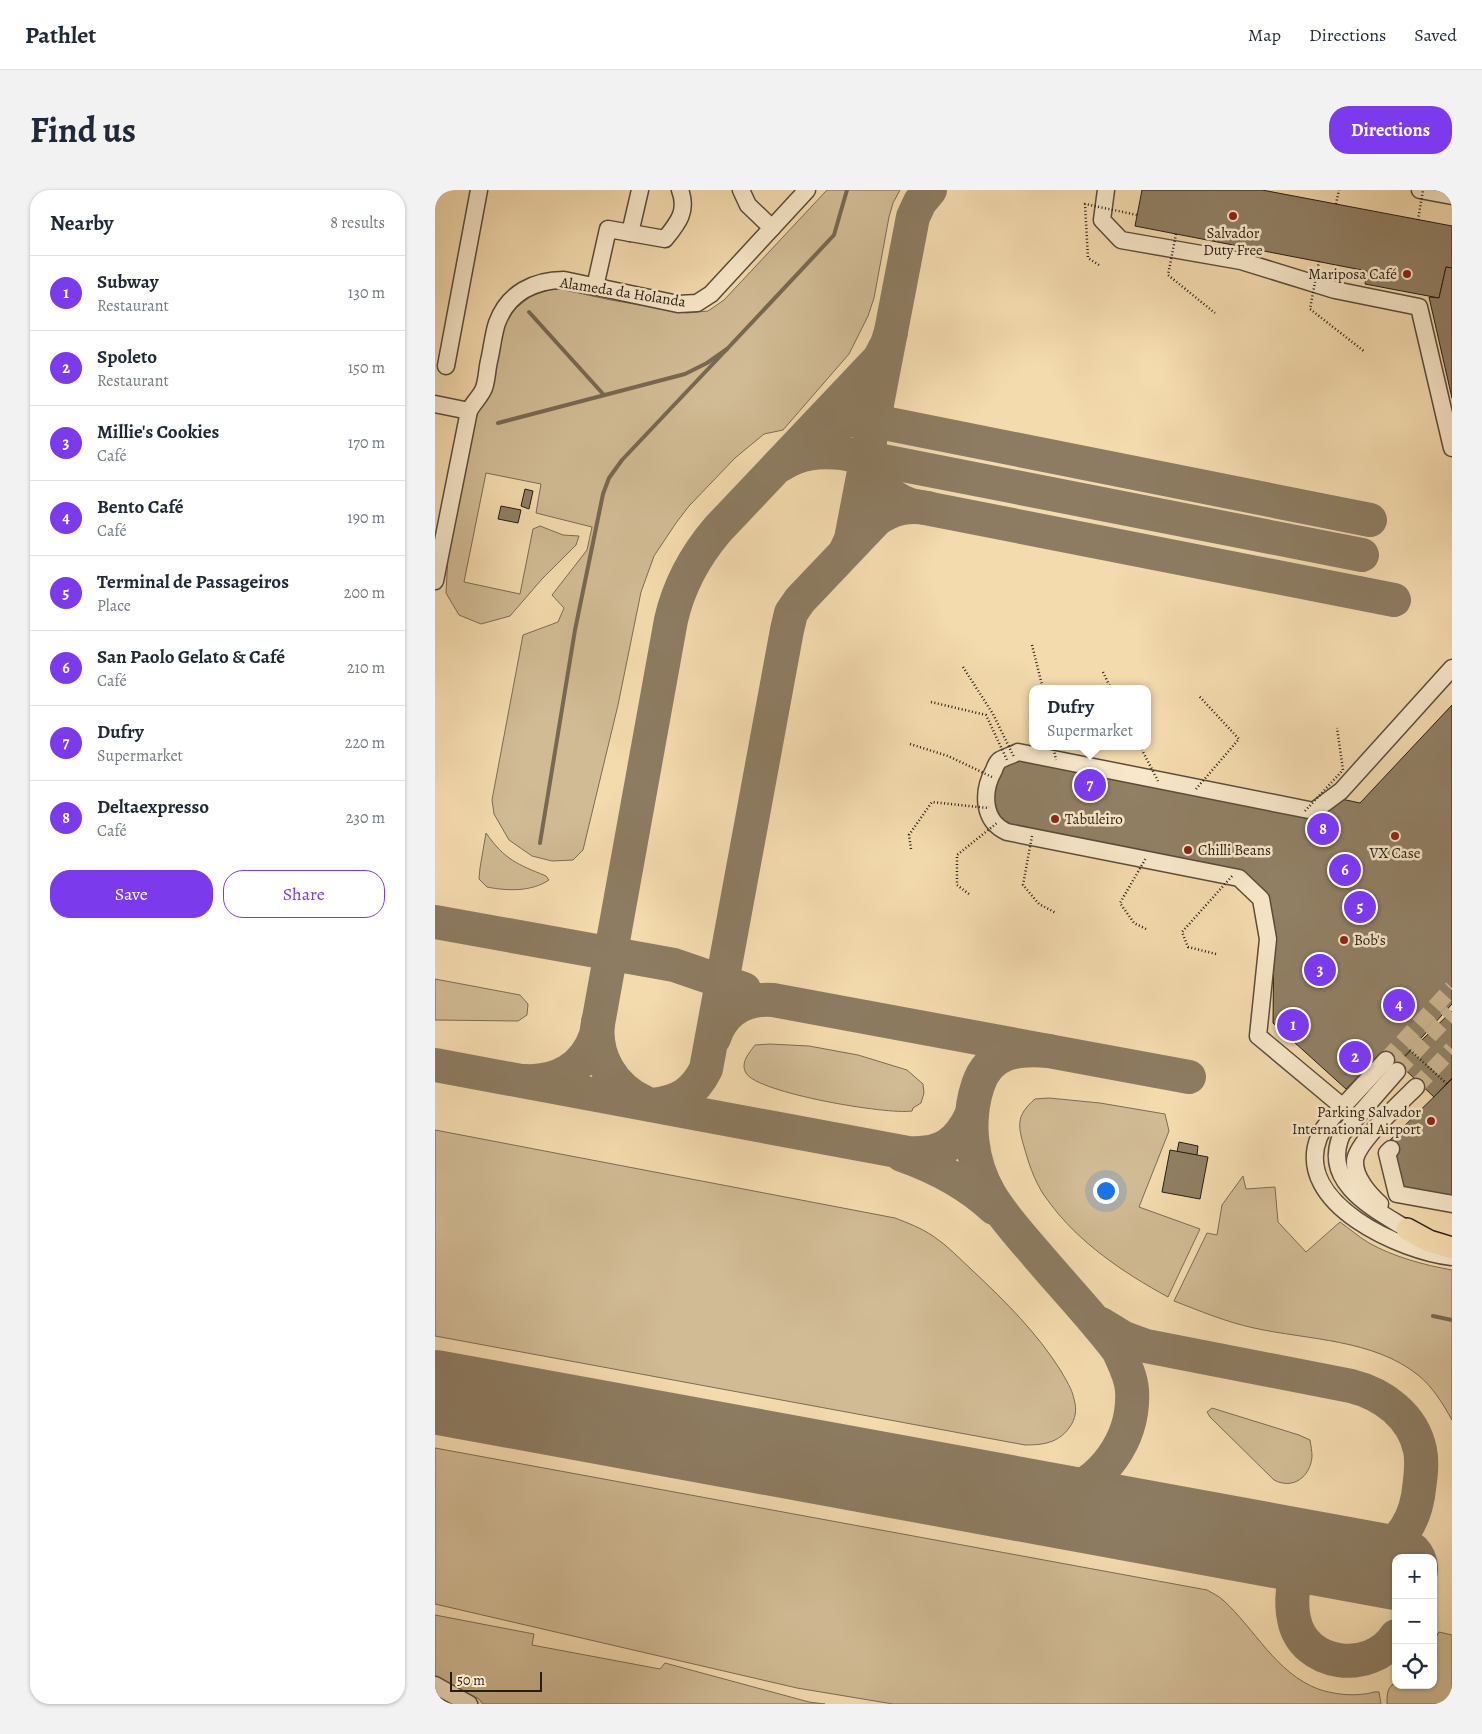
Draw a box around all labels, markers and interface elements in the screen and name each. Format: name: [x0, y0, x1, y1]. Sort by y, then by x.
text: Pathlet: [25, 19, 96, 51]
text: Map: [1248, 23, 1281, 47]
text: Directions: [1309, 23, 1386, 47]
text: Saved: [1414, 23, 1457, 47]
text: Find us: [30, 106, 136, 154]
button: Directions: [1329, 106, 1452, 154]
text: Nearby: [50, 209, 113, 237]
marker: Salvador Duty Free: [1227, 210, 1239, 222]
text: 8 results: [330, 212, 385, 234]
place label: Salvador Duty Free: [1203, 223, 1263, 260]
place label: Mariposa Café: [1308, 264, 1397, 284]
marker: Mariposa Café: [1401, 268, 1413, 280]
text: Subway: [97, 269, 159, 295]
street label: Alameda da Holanda: [558, 272, 687, 312]
text: 1: [63, 282, 69, 304]
text: 130 m: [348, 282, 385, 304]
text: Restaurant: [97, 295, 169, 317]
text: Spoleto: [97, 344, 157, 370]
text: 2: [62, 357, 70, 379]
text: 150 m: [348, 357, 385, 379]
text: Restaurant: [97, 370, 169, 392]
text: Millie's Cookies: [97, 419, 219, 445]
text: 3: [63, 432, 69, 454]
text: 170 m: [348, 432, 385, 454]
text: Café: [97, 445, 127, 467]
text: Bento Café: [97, 494, 184, 520]
text: 4: [62, 507, 70, 529]
text: 190 m: [347, 507, 385, 529]
text: Café: [97, 520, 127, 542]
text: Terminal de Passageiros: [97, 569, 289, 595]
text: 5: [63, 582, 69, 604]
text: 200 m: [344, 582, 385, 604]
text: Place: [97, 595, 131, 617]
text: San Paolo Gelato & Café: [97, 644, 285, 670]
text: 6: [62, 657, 70, 679]
text: 210 m: [347, 657, 385, 679]
text: Café: [97, 670, 127, 692]
popup: [1029, 685, 1151, 750]
text: Dufry: [1047, 694, 1094, 720]
text: Dufry: [97, 719, 144, 745]
text: Supermarket: [1047, 720, 1133, 742]
text: 7: [63, 732, 69, 754]
text: 220 m: [345, 732, 385, 754]
text: Supermarket: [97, 745, 183, 767]
pin: 7: [1074, 766, 1106, 804]
text: Deltaexpresso: [97, 794, 209, 820]
text: 8: [62, 807, 70, 829]
text: 230 m: [346, 807, 385, 829]
place label: Tabuleiro: [1065, 809, 1123, 829]
pin: 8: [1307, 810, 1339, 848]
marker: Tabuleiro: [1049, 813, 1061, 825]
text: Café: [97, 820, 127, 842]
marker: VX Case: [1389, 830, 1401, 842]
place label: Chilli Beans: [1198, 840, 1271, 860]
place label: VX Case: [1368, 843, 1421, 863]
marker: Chilli Beans: [1182, 844, 1194, 856]
pin: 6: [1329, 851, 1361, 889]
button: Save: [50, 870, 213, 918]
button: Share: [223, 870, 385, 918]
pin: 5: [1344, 888, 1376, 926]
place label: Bob's: [1354, 930, 1386, 950]
marker: Bob's: [1338, 934, 1350, 946]
pin: 3: [1304, 951, 1336, 989]
pin: 4: [1383, 986, 1415, 1024]
pin: 1: [1277, 1006, 1309, 1044]
pin: 2: [1339, 1038, 1371, 1076]
place label: Parking Salvador International Airport: [1292, 1102, 1421, 1139]
marker: Parking Salvador International Airport: [1425, 1115, 1437, 1127]
your location: [1093, 1178, 1119, 1204]
map controls: [1392, 1554, 1437, 1689]
button: +: [1392, 1554, 1437, 1599]
button: −: [1392, 1599, 1437, 1644]
button: locate: [1392, 1644, 1437, 1689]
scale bar: [450, 1669, 543, 1692]
text: 50 m: [457, 1671, 485, 1690]

